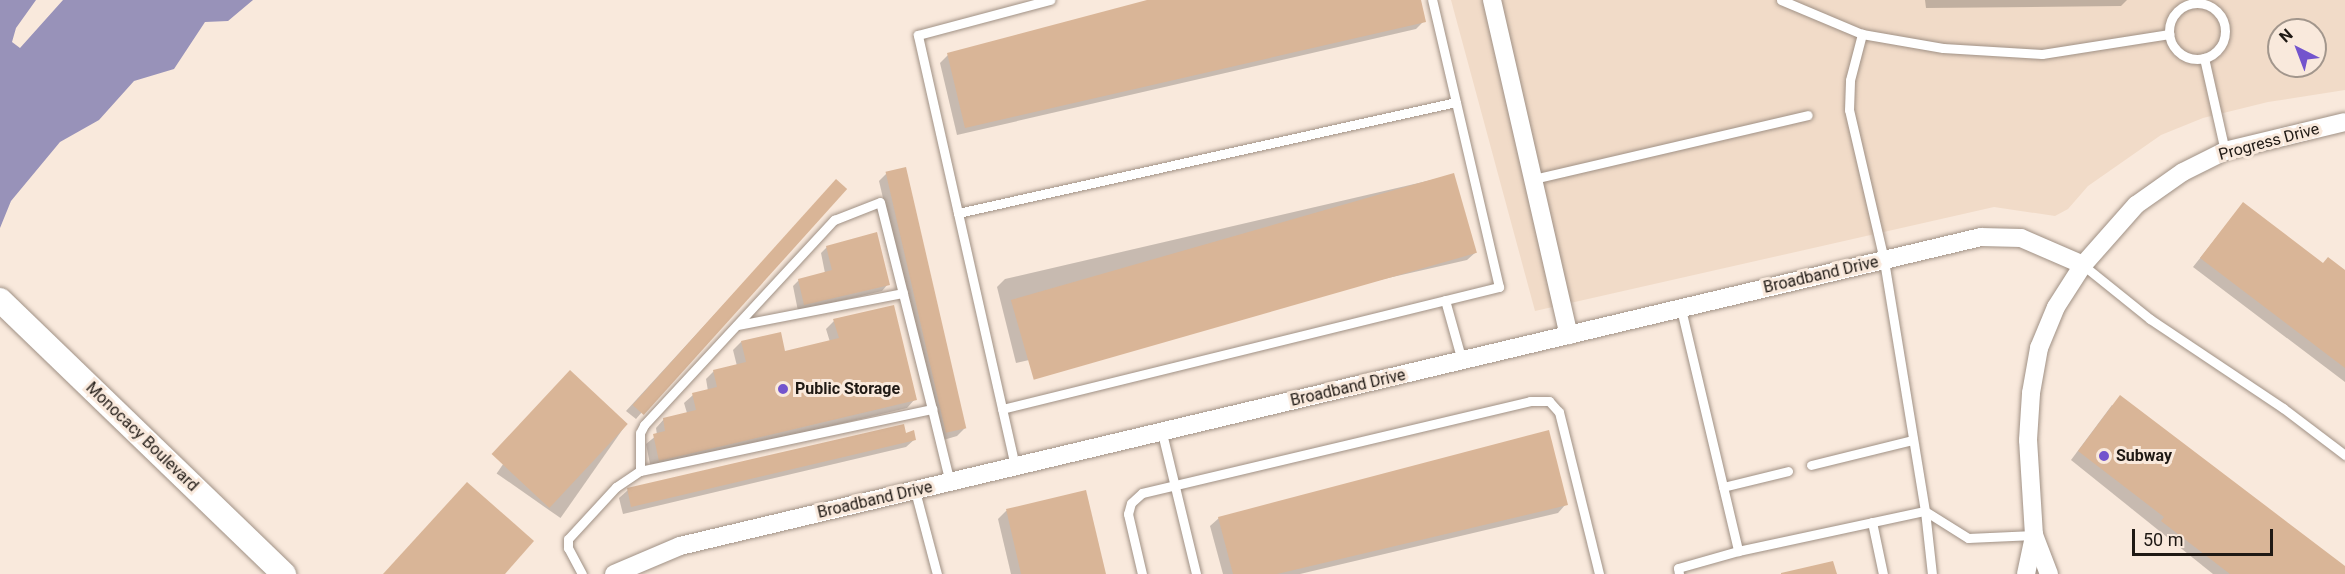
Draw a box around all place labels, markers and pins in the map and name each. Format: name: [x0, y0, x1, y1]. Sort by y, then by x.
place label: Public Storage: [795, 379, 900, 399]
marker: Public Storage: [776, 382, 790, 396]
place label: Subway: [2116, 446, 2172, 466]
marker: Subway: [2097, 449, 2111, 463]

